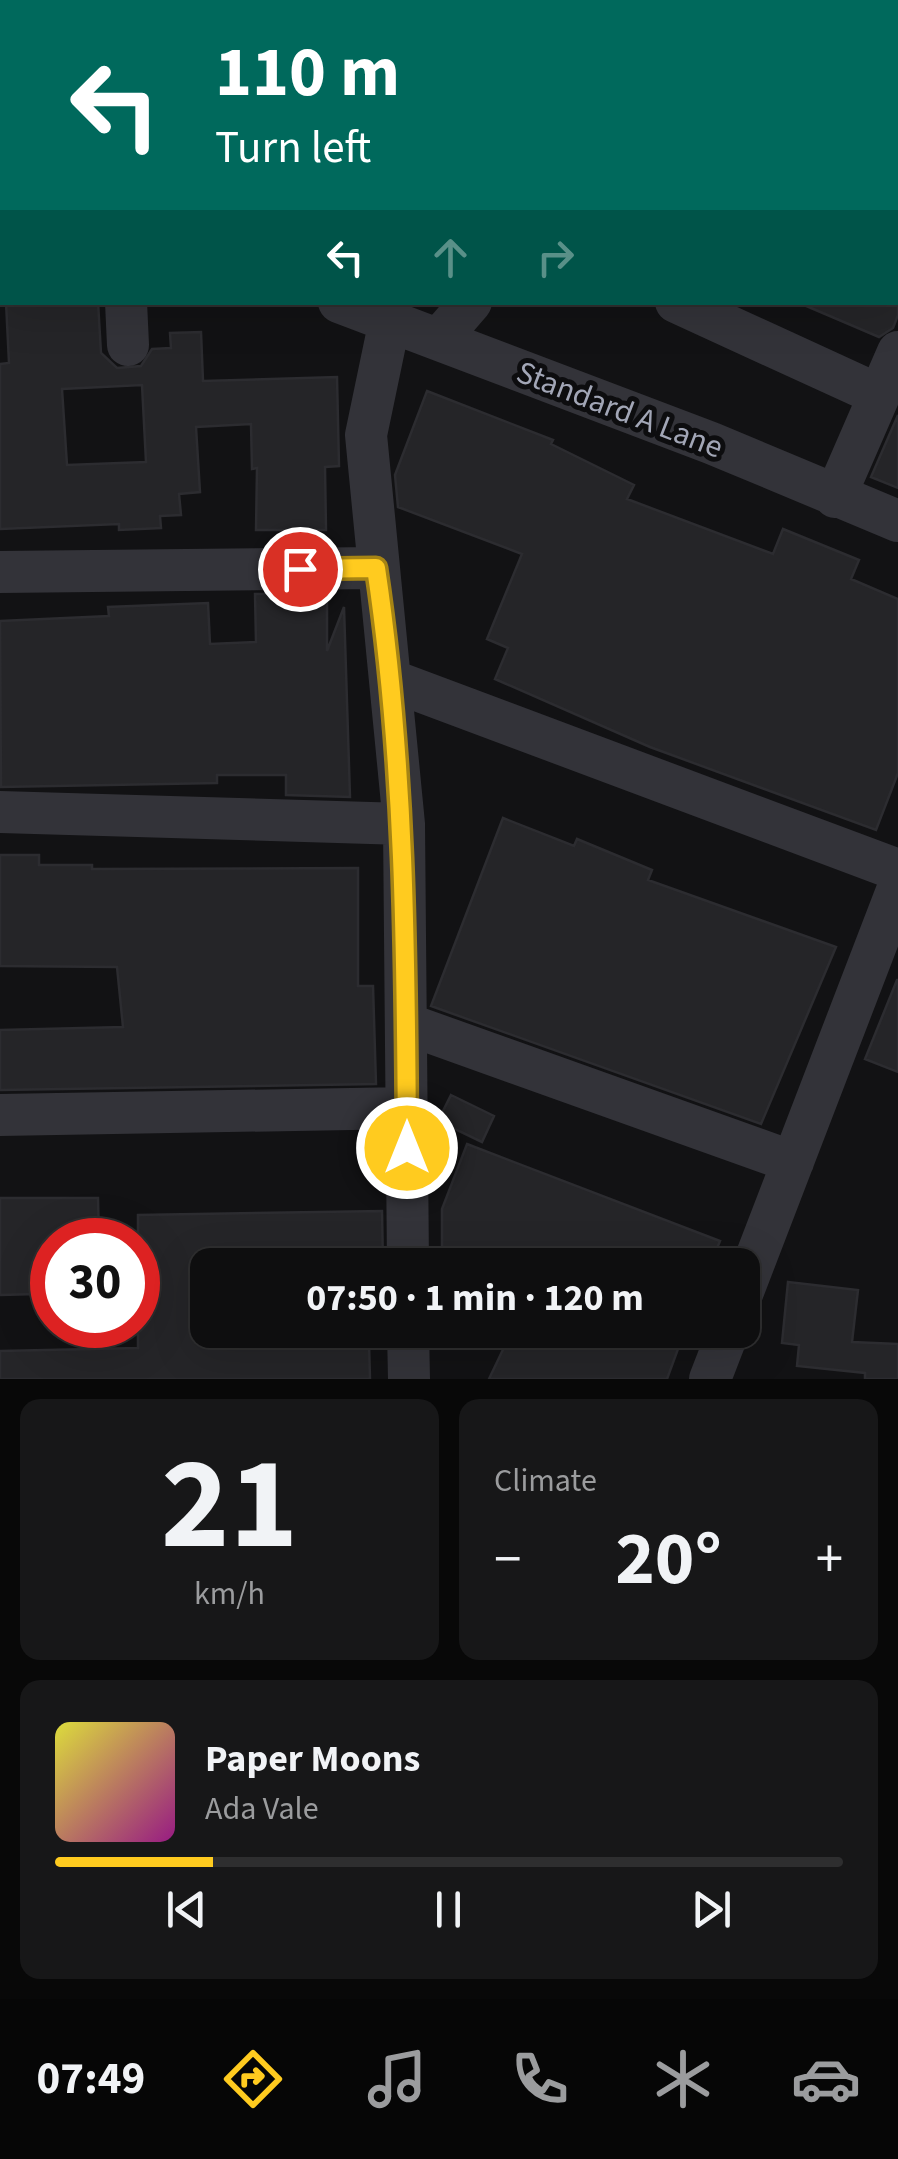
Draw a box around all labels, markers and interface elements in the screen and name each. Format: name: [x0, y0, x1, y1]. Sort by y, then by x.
text: 110 m: [215, 23, 400, 123]
icon: left: [50, 40, 180, 170]
text: Turn left: [215, 116, 371, 180]
icon: left: [318, 230, 373, 285]
icon: ahead: [423, 230, 478, 285]
icon: right: [528, 230, 583, 285]
street label: Standard A Lane: [510, 349, 730, 470]
pin: [258, 527, 343, 612]
icon: arrive: [273, 542, 328, 597]
position arrow: [355, 1096, 459, 1200]
speed limit sign: 30: [30, 1218, 160, 1348]
text: 07:50 · 1 min · 120 m: [306, 1271, 644, 1325]
text: 21: [161, 1413, 298, 1598]
text: Climate: [494, 1458, 597, 1504]
text: 20°: [615, 1506, 722, 1613]
text: −: [494, 1521, 521, 1599]
text: +: [816, 1521, 843, 1599]
text: km/h: [194, 1571, 265, 1617]
text: Paper Moons: [205, 1732, 420, 1786]
text: Ada Vale: [205, 1786, 319, 1832]
icon: previous: [159, 1882, 214, 1937]
icon: pause: [421, 1882, 476, 1937]
icon: next: [684, 1882, 739, 1937]
icon: directions: [218, 2044, 288, 2114]
icon: music: [362, 2044, 432, 2114]
icon: phone: [505, 2044, 575, 2114]
icon: climate: [648, 2044, 718, 2114]
icon: car: [791, 2044, 861, 2114]
text: 07:49: [37, 2047, 145, 2111]

